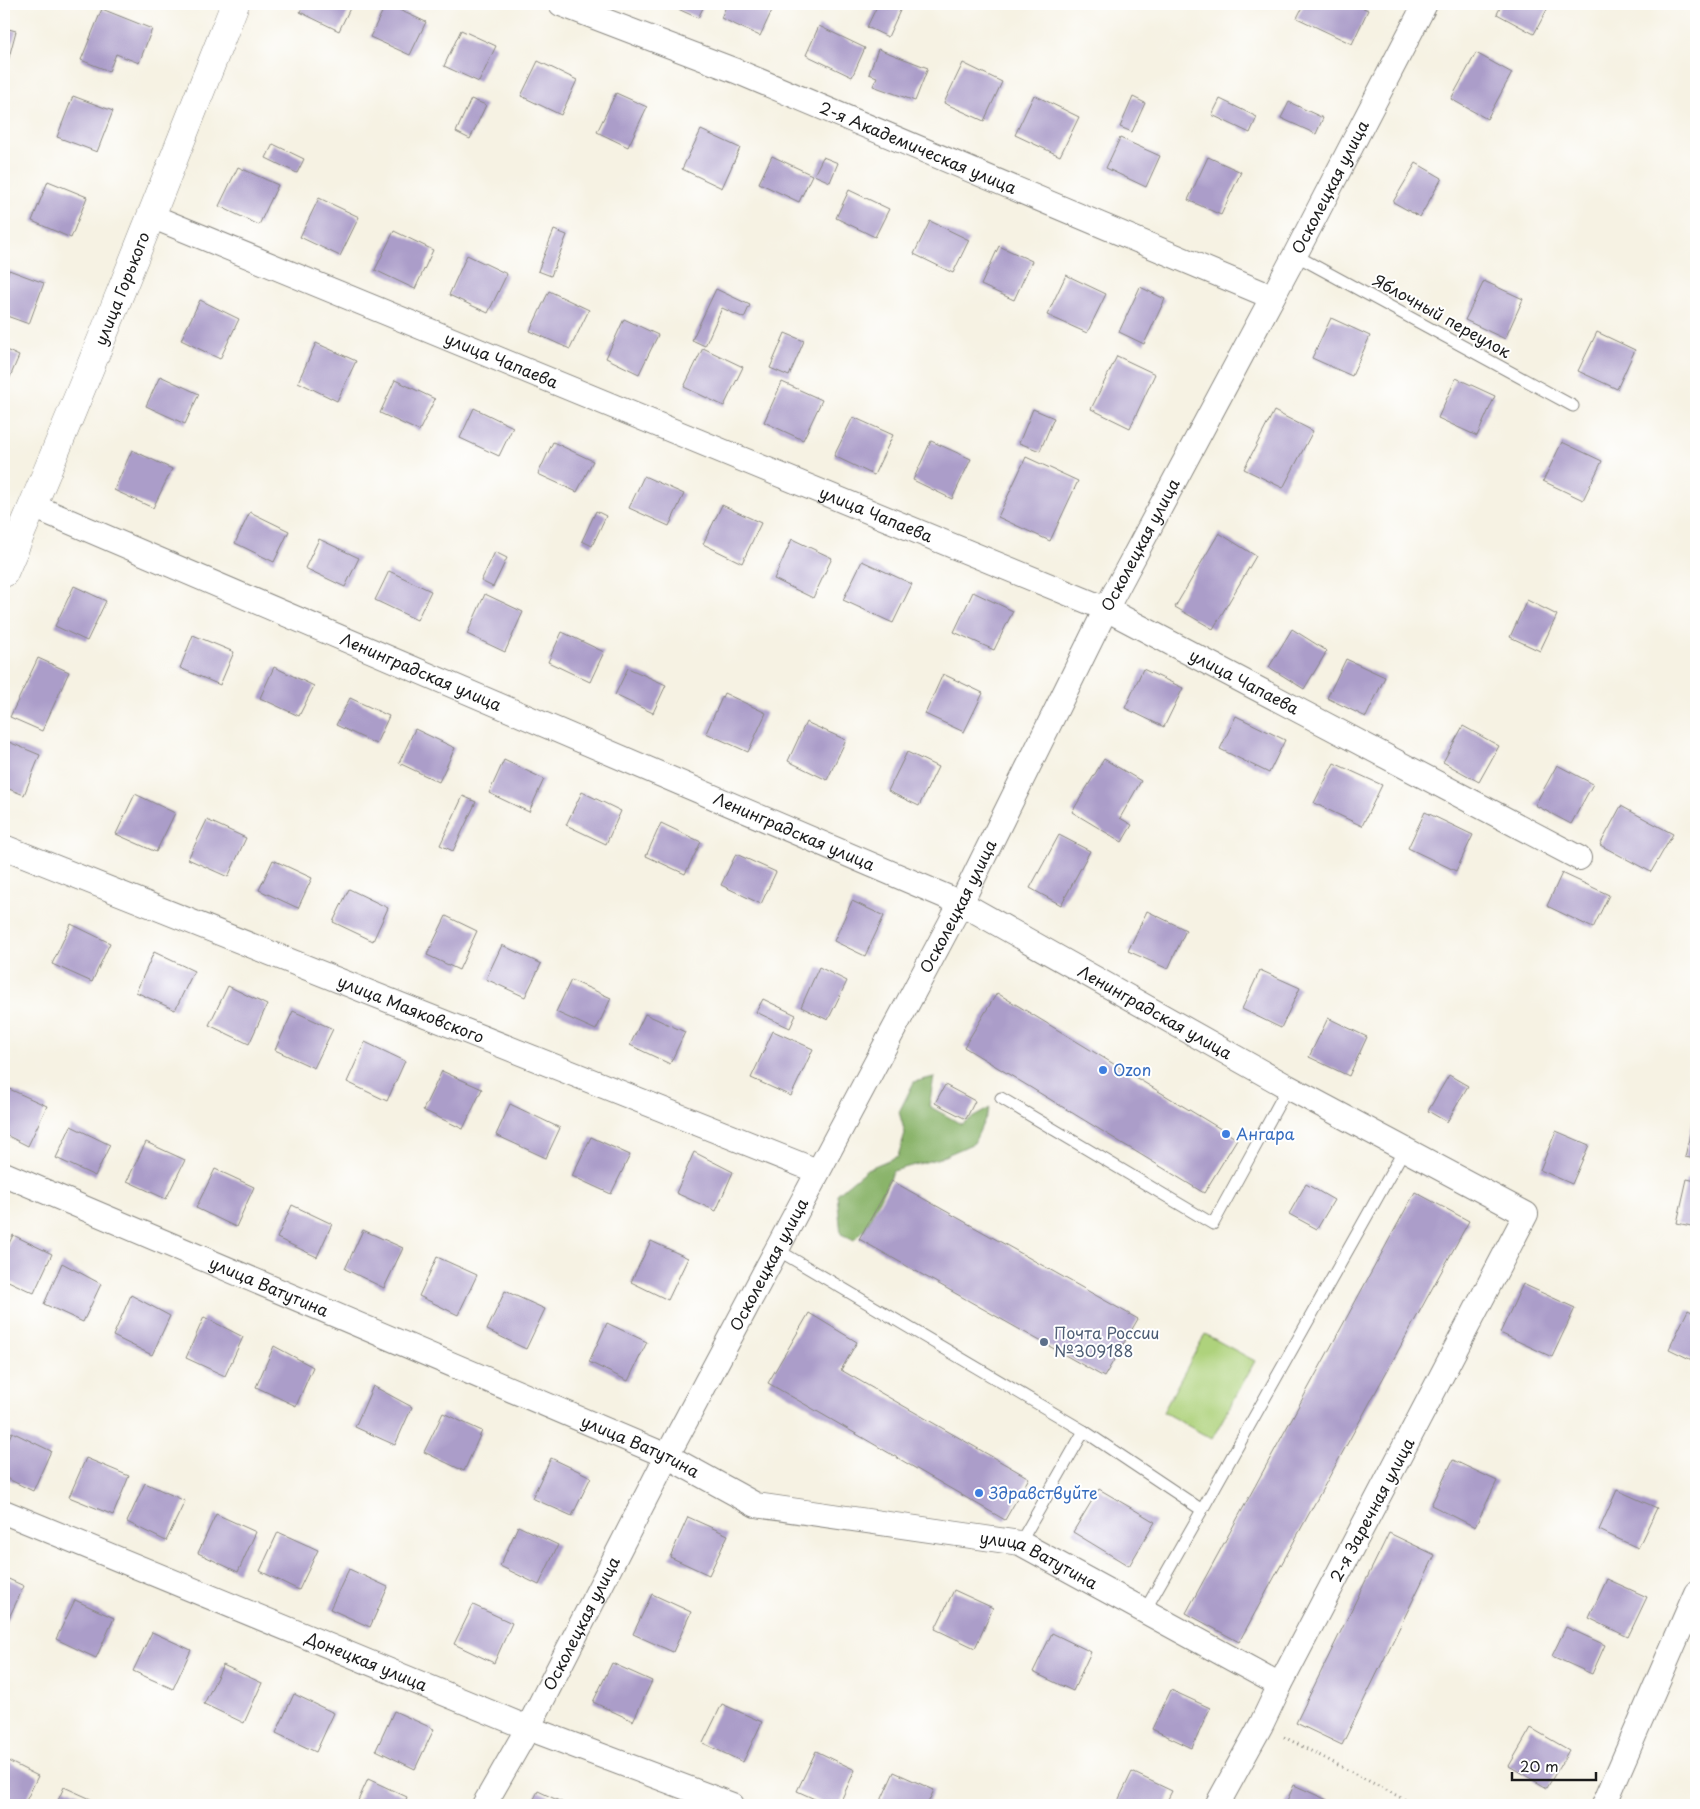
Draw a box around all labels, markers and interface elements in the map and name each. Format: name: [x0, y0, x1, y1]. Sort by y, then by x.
street label: 2-я Академическая улица: [816, 95, 1021, 199]
street label: Осколецкая улица: [1285, 116, 1374, 258]
street label: улица Горького: [87, 228, 155, 349]
street label: Яблочный переулок: [1369, 267, 1516, 363]
street label: улица Чапаева: [441, 325, 562, 393]
street label: Осколецкая улица: [1094, 474, 1185, 615]
street label: улица Чапаева: [816, 479, 937, 548]
street label: Ленинградская улица: [337, 626, 506, 716]
street label: улица Чапаева: [1186, 642, 1304, 720]
street label: Ленинградская улица: [710, 786, 879, 876]
street label: Осколецкая улица: [913, 835, 1002, 977]
street label: Ленинградская улица: [1074, 958, 1237, 1064]
street label: улица Маяковского: [334, 968, 488, 1048]
place label: Ozon: [1113, 1057, 1151, 1081]
marker: Ozon: [1097, 1064, 1109, 1076]
place label: Ангара: [1236, 1121, 1295, 1145]
marker: Ангара: [1220, 1128, 1232, 1140]
street label: Осколецкая улица: [723, 1193, 813, 1335]
street label: улица Ватутина: [206, 1250, 333, 1322]
place label: Почта России №309188: [1054, 1320, 1159, 1362]
marker: Почта России №309188: [1038, 1336, 1050, 1348]
street label: улица Ватутина: [578, 1408, 704, 1483]
street label: 2-я Заречная улица: [1323, 1433, 1419, 1586]
place label: Здравствуйте: [988, 1480, 1098, 1504]
marker: Здравствуйте: [973, 1487, 985, 1499]
street label: улица Ватутина: [978, 1524, 1103, 1594]
street label: Осколецкая улица: [536, 1552, 625, 1694]
street label: Донецкая улица: [301, 1624, 431, 1696]
scale bar: [1512, 1749, 1596, 1781]
text: 20 m: [1520, 1754, 1559, 1777]

